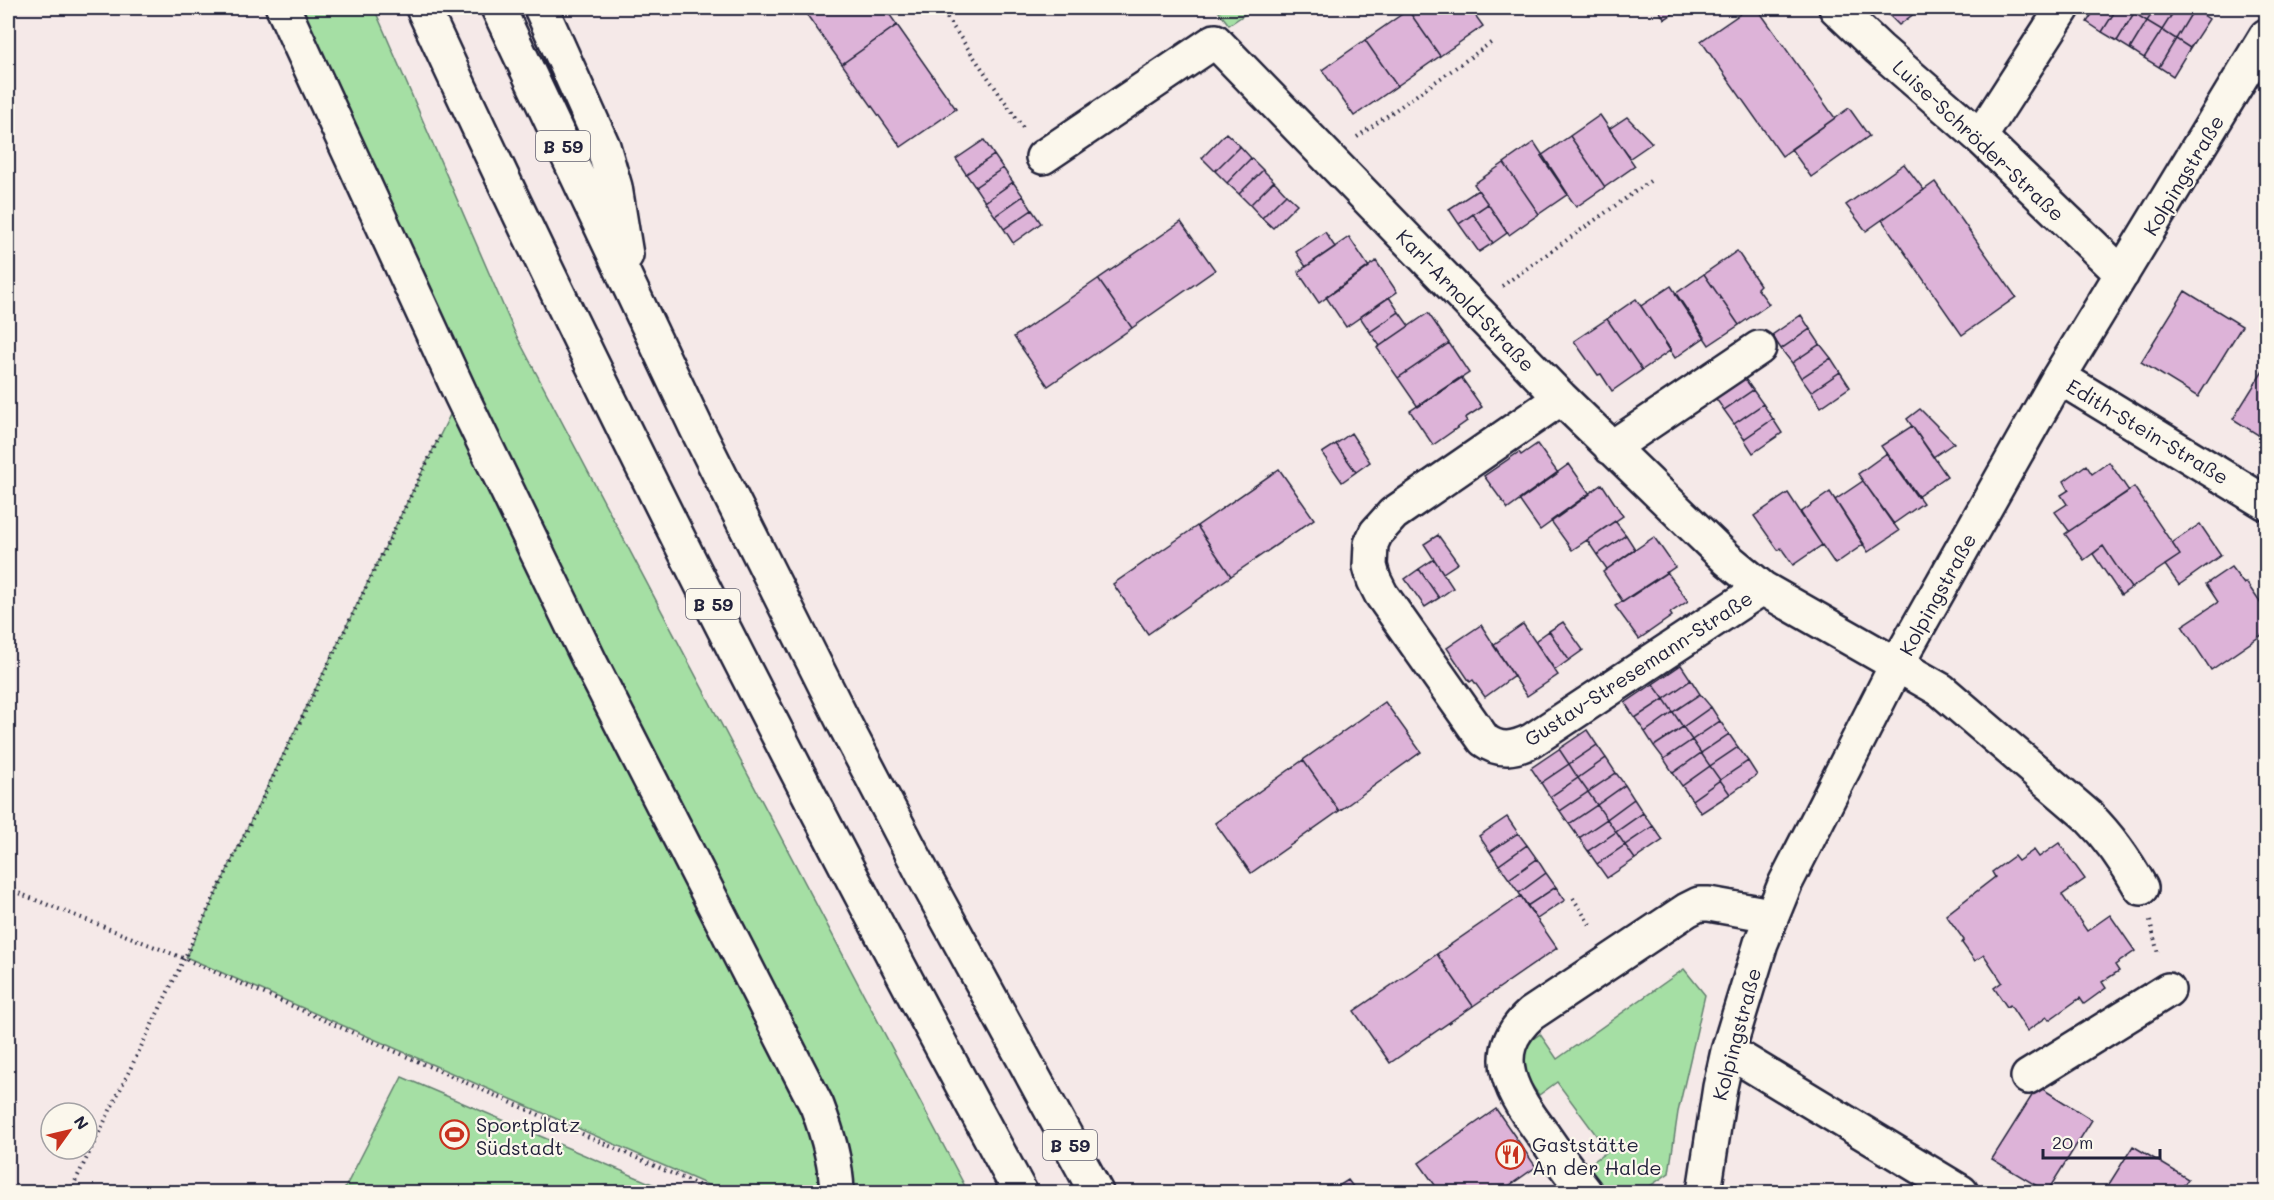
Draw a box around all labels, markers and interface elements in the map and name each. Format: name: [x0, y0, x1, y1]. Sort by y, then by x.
street label: Luise-Schröder-Straße: [1888, 54, 2070, 226]
street label: Kolpingstraße: [2137, 110, 2229, 240]
road number: B 59: [536, 131, 590, 161]
street label: Karl-Arnold-Straße: [1391, 223, 1541, 377]
street label: Edith-Stein-Straße: [2062, 372, 2234, 490]
street label: Kolpingstraße: [1893, 528, 1981, 660]
street label: Gustav-Stresemann-Straße: [1519, 584, 1757, 752]
road number: B 59: [686, 589, 740, 619]
street label: Kolpingstraße: [1706, 965, 1766, 1103]
north arrow: [39, 1101, 99, 1161]
text: N: [70, 1111, 94, 1133]
place label: Sportplatz Südstadt: [476, 1111, 580, 1160]
sports icon: Sportplatz Südstadt: [439, 1119, 471, 1151]
scale bar: [2043, 1122, 2160, 1160]
road number: B 59: [1043, 1130, 1097, 1160]
text: 20 m: [2052, 1130, 2093, 1154]
place label: Gaststätte An der Halde: [1532, 1131, 1662, 1180]
restaurant icon: Gaststätte An der Halde: [1495, 1139, 1527, 1171]

